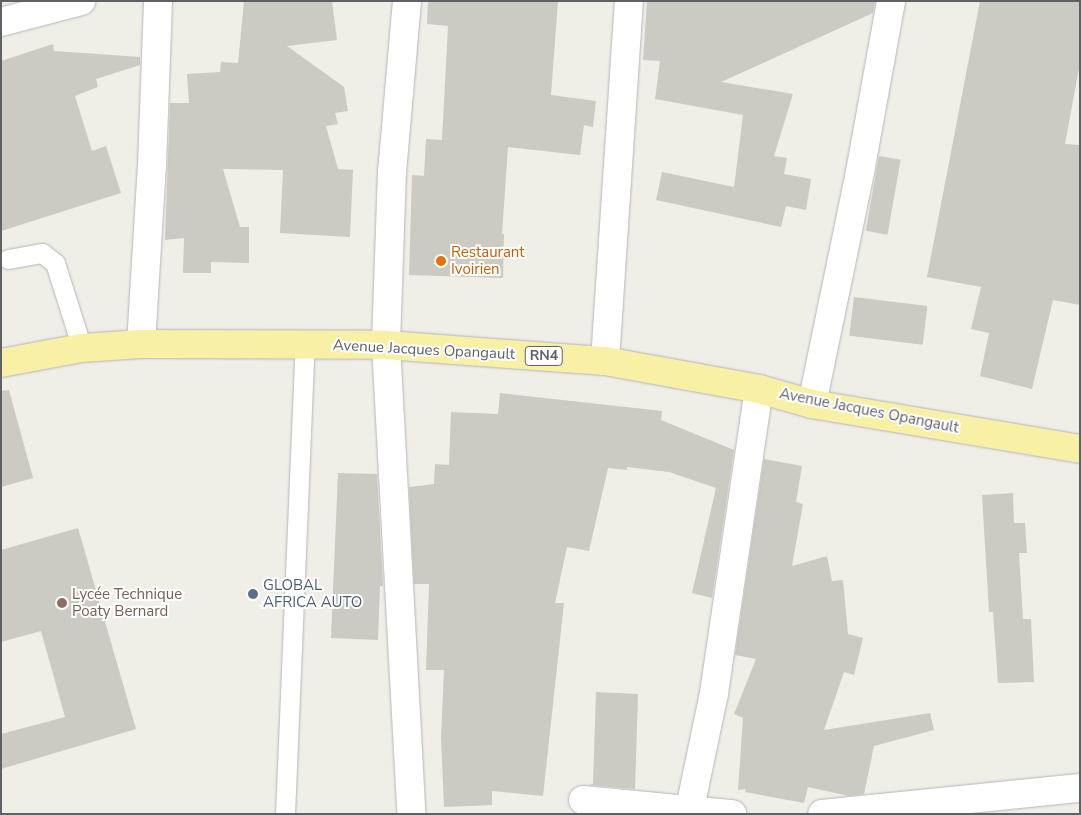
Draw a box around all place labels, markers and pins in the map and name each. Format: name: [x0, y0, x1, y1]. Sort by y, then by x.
place label: Restaurant Ivoirien: [451, 243, 525, 278]
marker: Restaurant Ivoirien: [435, 255, 447, 267]
place label: GLOBAL AFRICA AUTO: [263, 576, 362, 611]
place label: Lycée Technique Poaty Bernard: [72, 585, 182, 620]
marker: GLOBAL AFRICA AUTO: [247, 588, 259, 600]
marker: Lycée Technique Poaty Bernard: [56, 597, 68, 609]

